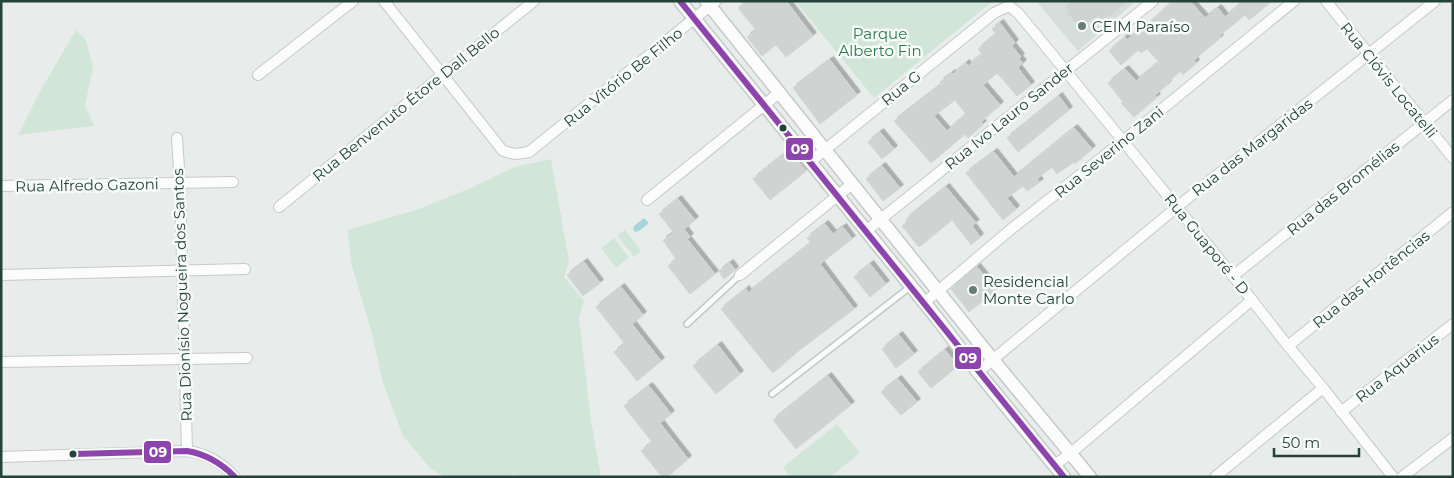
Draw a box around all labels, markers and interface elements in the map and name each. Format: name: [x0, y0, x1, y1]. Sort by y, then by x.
place label: CEIM Paraíso: [1092, 17, 1190, 36]
street label: Rua Clóvis Locatelli: [1337, 18, 1441, 142]
marker: CEIM Paraíso: [1076, 20, 1088, 32]
street label: Rua Benvenuto Étore Dall Bello: [309, 23, 503, 185]
street label: Rua Vitório Be Filho: [560, 23, 686, 131]
park label: Parque Alberto Fin: [838, 24, 922, 60]
street label: Rua Ivo Lauro Sander: [941, 58, 1077, 174]
street label: Rua G: [877, 66, 925, 110]
street label: Rua das Margaridas: [1188, 94, 1316, 200]
street label: Rua Severino Zani: [1051, 102, 1167, 202]
unlabelled marker: [778, 123, 788, 133]
line badge: 09: [785, 137, 814, 161]
street label: Rua das Bromélias: [1283, 137, 1403, 239]
text: 09: [791, 140, 809, 158]
street label: Rua Dionísio Nogueira dos Santos: [168, 168, 196, 422]
street label: Rua Alfredo Gazoni: [15, 174, 159, 196]
street label: Rua Guaporé - D: [1160, 190, 1254, 298]
street label: Rua das Hortências: [1309, 226, 1433, 332]
place label: Residencial Monte Carlo: [983, 272, 1074, 308]
marker: Residencial Monte Carlo: [967, 284, 979, 296]
street label: Rua Aquarius: [1351, 329, 1443, 407]
line badge: 09: [954, 346, 982, 370]
text: 09: [959, 349, 977, 367]
scale bar: [1274, 426, 1359, 458]
text: 50 m: [1282, 433, 1320, 452]
line badge: 09: [143, 440, 172, 464]
text: 09: [149, 443, 167, 461]
unlabelled marker: [68, 449, 78, 459]

